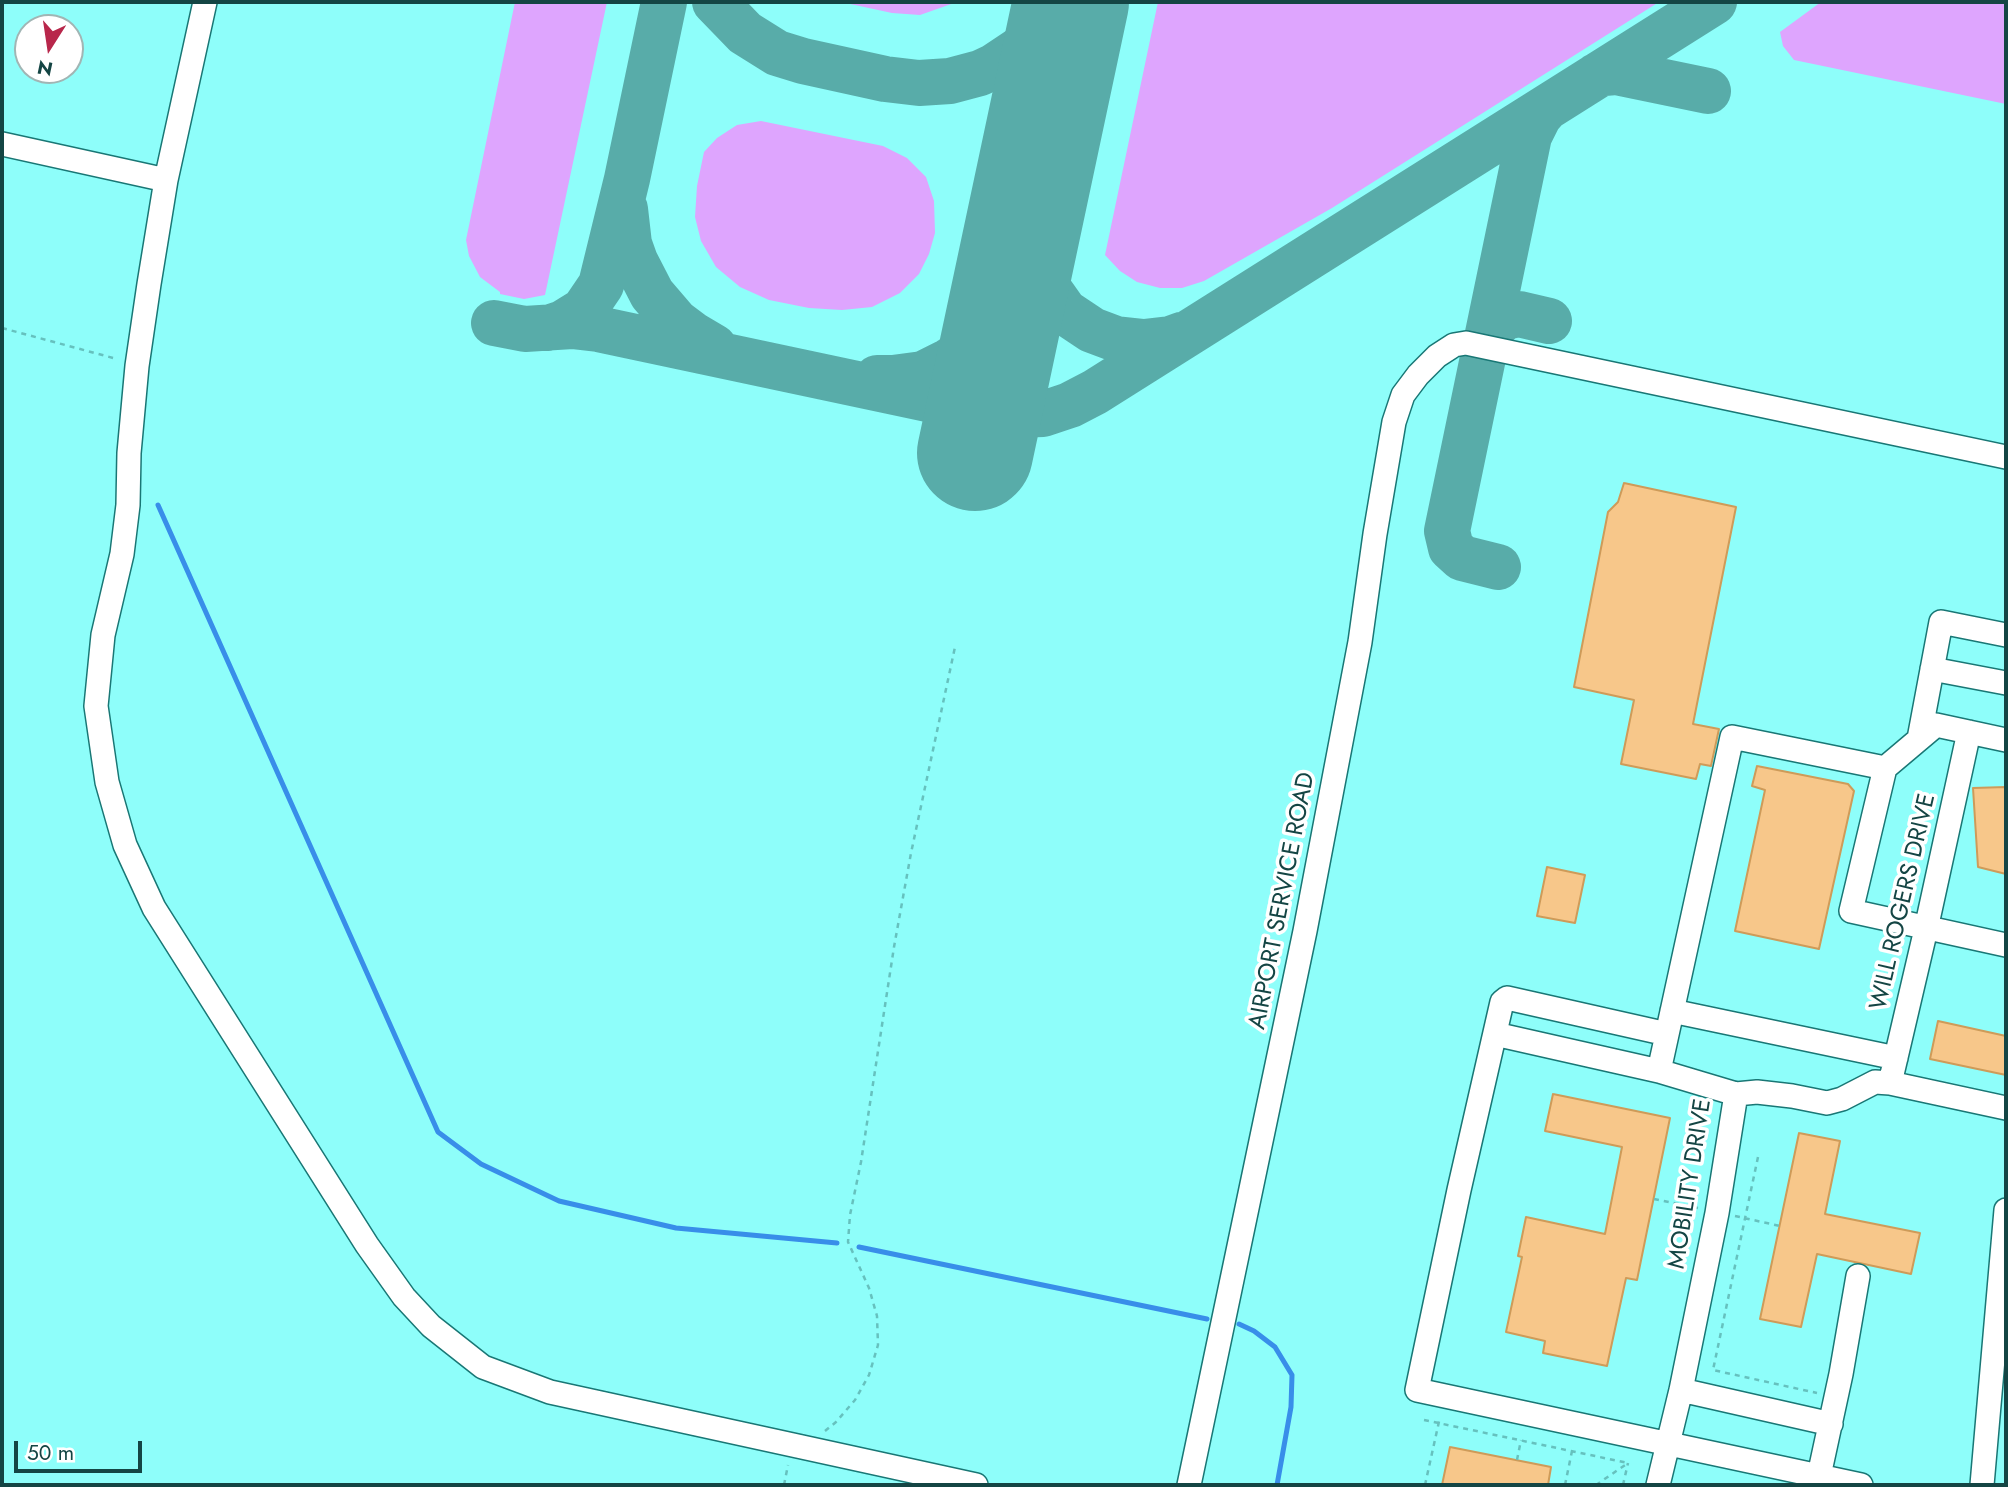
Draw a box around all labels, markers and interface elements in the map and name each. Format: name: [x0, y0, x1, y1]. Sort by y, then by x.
north arrow: [14, 14, 84, 84]
text: N: [35, 53, 55, 83]
street label: AIRPORT SERVICE ROAD: [1244, 770, 1322, 1032]
street label: WILL ROGERS DRIVE: [1865, 791, 1943, 1013]
street label: MOBILITY DRIVE: [1663, 1097, 1719, 1271]
scale bar: [18, 1428, 145, 1472]
text: 50 m: [27, 1438, 74, 1468]

